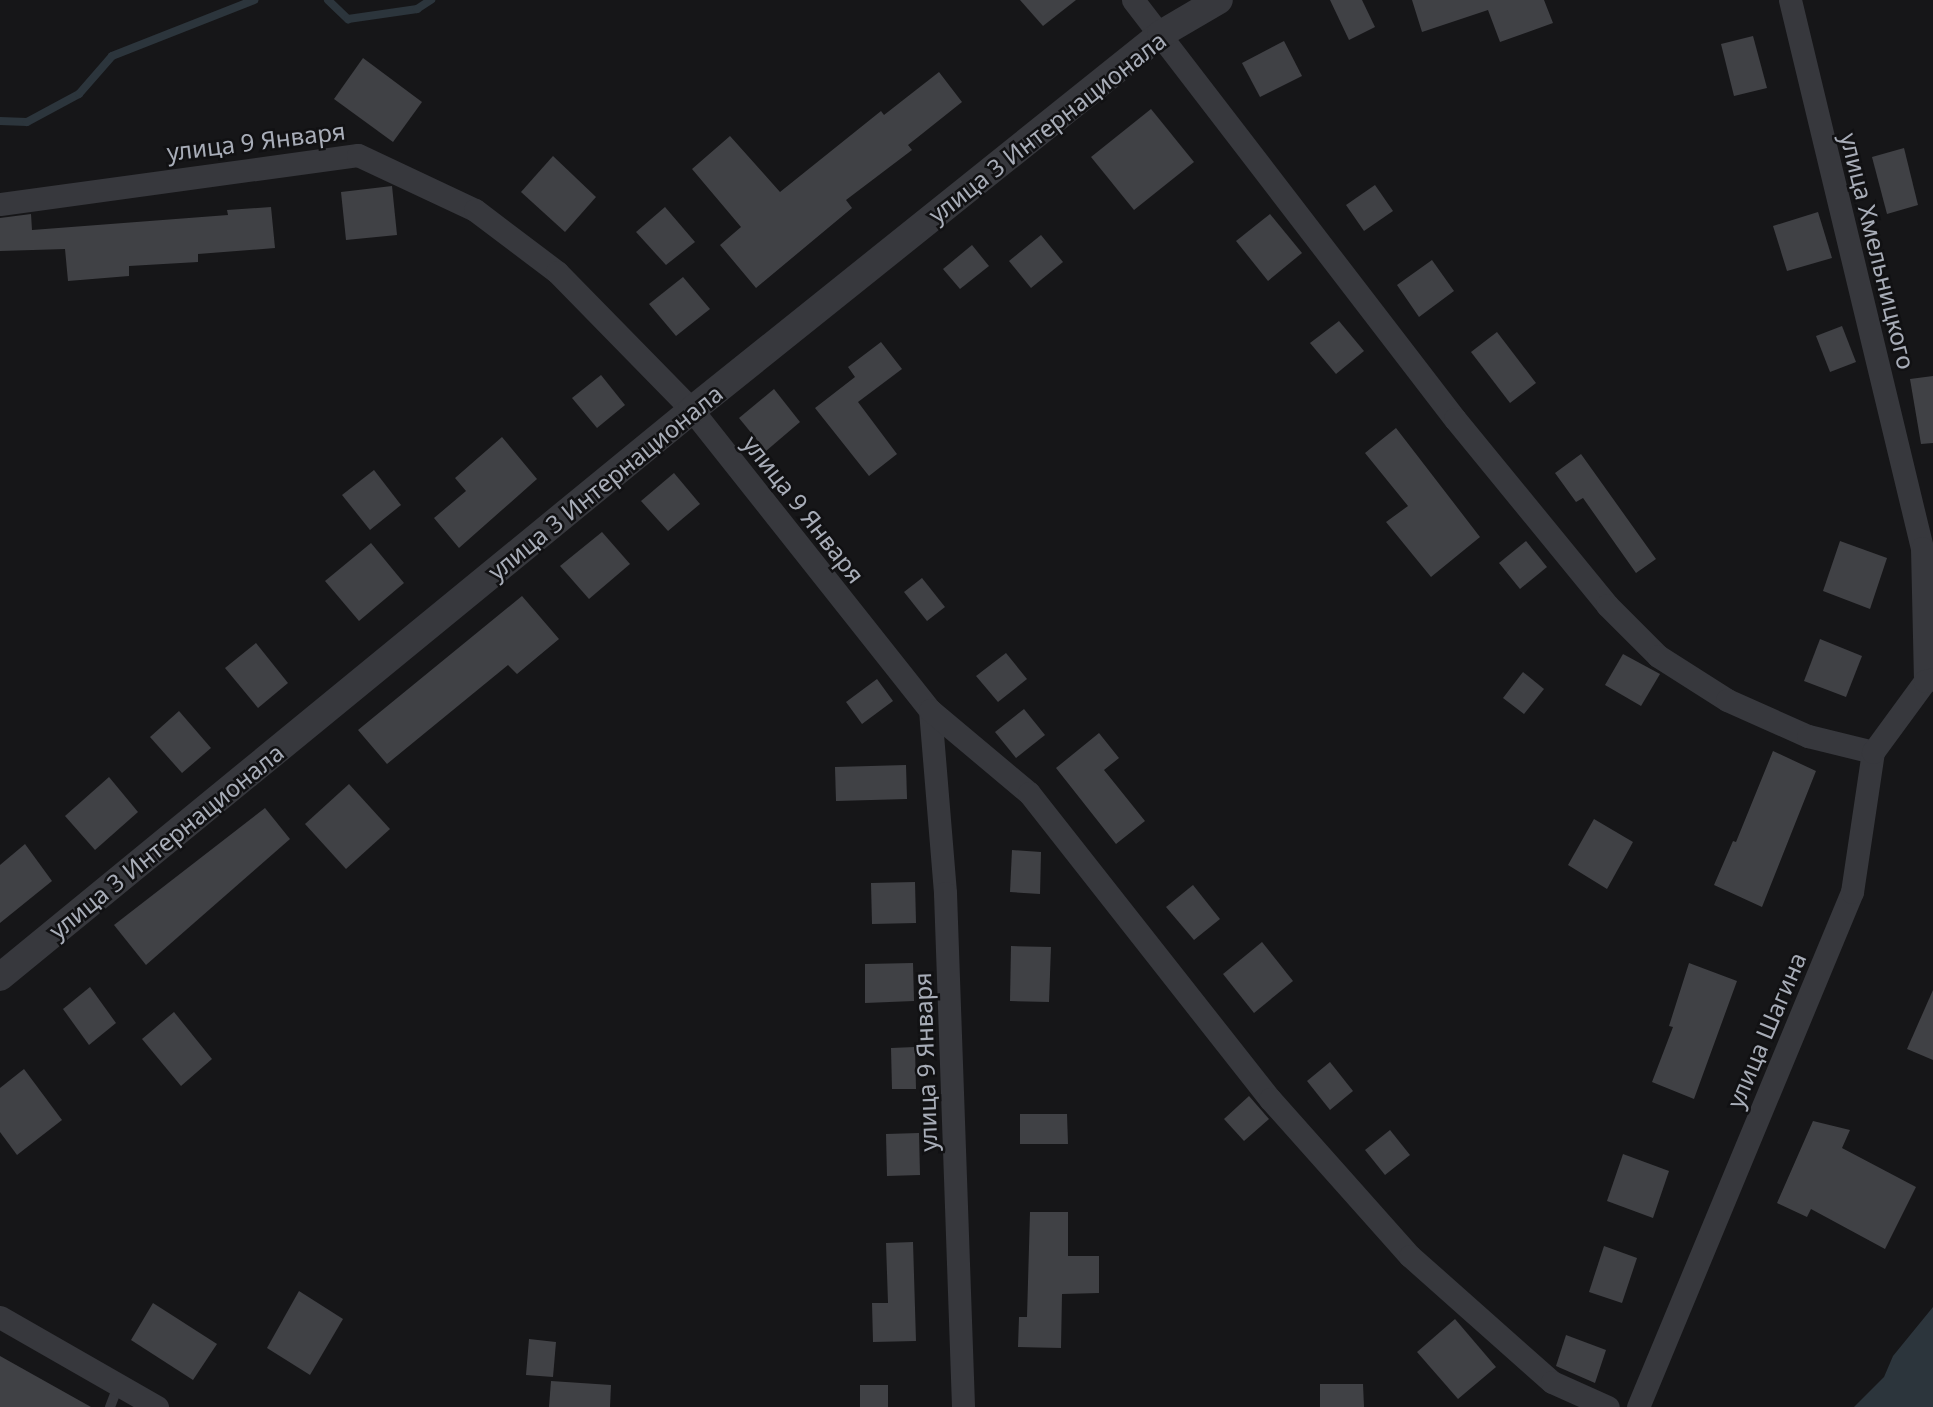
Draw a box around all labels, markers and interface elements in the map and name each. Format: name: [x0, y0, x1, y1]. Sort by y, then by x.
street label: улица 3 Интернационала: [923, 25, 1171, 229]
street label: улица 9 Января: [165, 116, 347, 166]
street label: улица Хмельницкого: [1835, 130, 1921, 372]
street label: улица 3 Интернационала: [482, 379, 728, 585]
street label: улица 9 Января: [737, 429, 871, 589]
street label: улица 3 Интернационала: [43, 738, 289, 944]
street label: улица Шагина: [1720, 948, 1812, 1112]
street label: улица 9 Января: [907, 972, 943, 1152]

